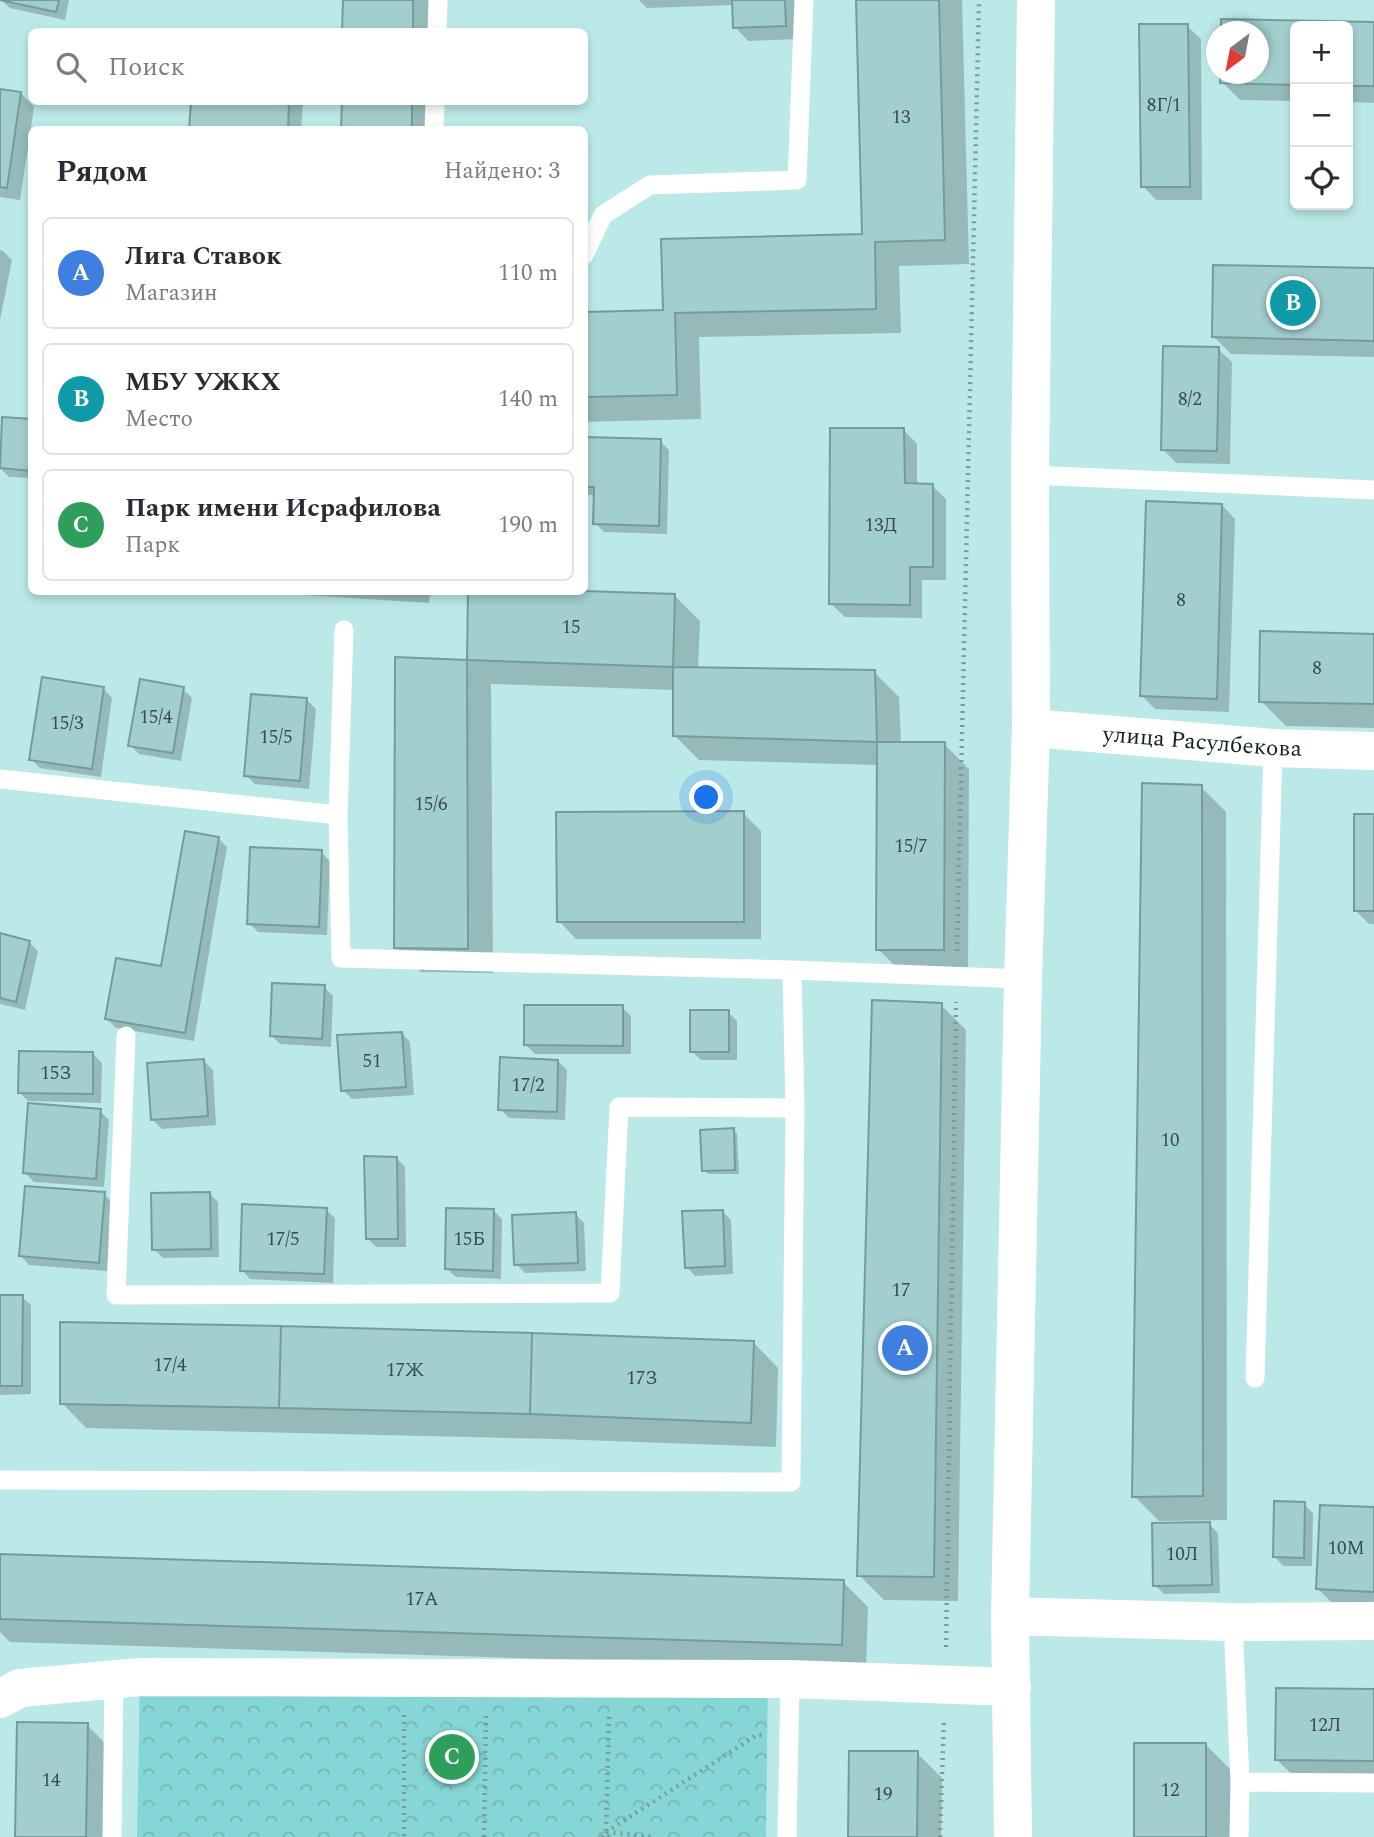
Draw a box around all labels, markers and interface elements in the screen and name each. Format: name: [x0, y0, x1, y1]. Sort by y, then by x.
north arrow: [1206, 21, 1269, 84]
map controls: [1290, 21, 1353, 210]
button: +: [1290, 21, 1353, 84]
search box: [28, 28, 588, 105]
text: Поиск: [108, 47, 185, 87]
icon: search: [52, 48, 90, 86]
button: −: [1290, 84, 1353, 147]
house number: 8Г/1: [1147, 91, 1181, 120]
house number: 13: [891, 103, 911, 132]
button: locate: [1290, 147, 1353, 210]
text: Рядом: [56, 149, 148, 195]
text: Найдено: 3: [444, 154, 560, 189]
text: Лига Ставок: [125, 236, 282, 276]
text: A: [72, 256, 90, 291]
text: 110 m: [498, 256, 558, 291]
text: Магазин: [125, 276, 218, 311]
pin: B: [1270, 277, 1316, 329]
text: МБУ УЖКХ: [125, 362, 281, 402]
text: B: [73, 382, 89, 417]
text: 140 m: [498, 382, 558, 417]
house number: 8/2: [1178, 385, 1202, 414]
text: Место: [125, 402, 193, 437]
text: Парк имени Исрафилова: [125, 488, 441, 528]
text: C: [73, 508, 89, 543]
text: 190 m: [498, 508, 558, 543]
house number: 13Д: [865, 511, 897, 540]
text: Парк: [125, 528, 180, 563]
house number: 8: [1176, 586, 1186, 615]
house number: 15: [561, 613, 581, 642]
house number: 8: [1312, 654, 1322, 683]
house number: 15/4: [139, 703, 173, 732]
house number: 15/3: [50, 709, 84, 738]
street label: улица Расулбекова: [1101, 716, 1302, 766]
house number: 15/5: [259, 723, 293, 752]
your location: [689, 780, 723, 814]
house number: 15/6: [414, 790, 448, 819]
house number: 15/7: [894, 832, 928, 861]
house number: 51: [362, 1047, 382, 1076]
house number: 15З: [40, 1059, 72, 1088]
house number: 17/2: [511, 1071, 545, 1100]
house number: 10: [1160, 1126, 1180, 1155]
house number: 17/5: [266, 1225, 300, 1254]
house number: 15Б: [453, 1225, 485, 1254]
house number: 17: [891, 1276, 911, 1305]
pin: A: [882, 1322, 928, 1374]
house number: 17/4: [153, 1351, 187, 1380]
house number: 17Ж: [386, 1356, 424, 1385]
house number: 17З: [626, 1364, 658, 1393]
house number: 10М: [1327, 1534, 1365, 1563]
house number: 10Л: [1166, 1540, 1198, 1569]
house number: 17А: [405, 1585, 439, 1614]
house number: 12Л: [1309, 1711, 1341, 1740]
pin: C: [429, 1731, 475, 1783]
house number: 14: [41, 1766, 61, 1795]
house number: 12: [1160, 1776, 1180, 1805]
house number: 19: [873, 1780, 893, 1809]

